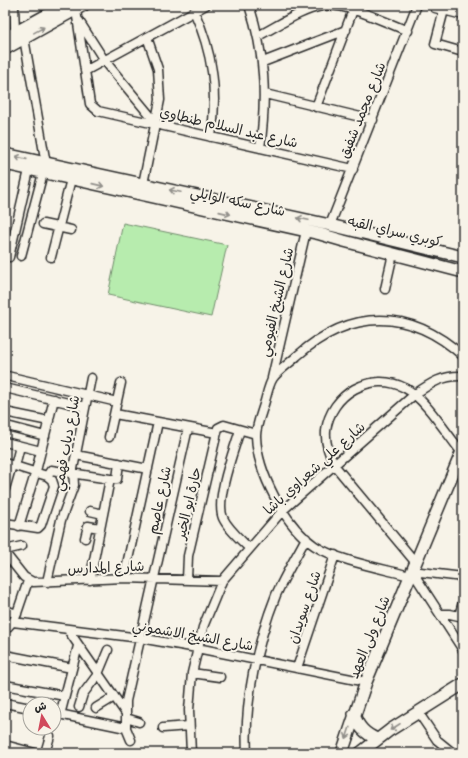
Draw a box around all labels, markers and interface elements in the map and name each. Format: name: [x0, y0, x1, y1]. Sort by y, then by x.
one-way arrow: [33, 26, 45, 33]
street label: شارع محمد شفيق: [335, 60, 390, 161]
street label: شارع عبد السلام طنطاوي: [158, 103, 300, 154]
one-way arrow: [15, 154, 28, 161]
one-way arrow: [91, 182, 104, 190]
street label: شارع سكه الوايلي: [188, 183, 287, 224]
one-way arrow: [169, 187, 182, 195]
one-way arrow: [218, 210, 231, 218]
street label: كوبري سراي القبه: [346, 212, 444, 253]
one-way arrow: [296, 214, 309, 222]
street label: شارع الشيخ الفيومي: [256, 246, 301, 359]
street label: شارع دياب فهمي: [50, 394, 87, 493]
street label: شارع علي شعراوي باشا: [260, 418, 371, 521]
street label: شارع عاصم: [144, 465, 177, 536]
street label: حارة ابو الخير: [172, 465, 206, 542]
street label: شارع المدارس: [67, 558, 145, 578]
street label: شارع سويدان: [284, 569, 326, 646]
street label: شارع ولى العهد: [345, 593, 395, 681]
street label: شارع الشيخ الاشموني: [130, 616, 255, 658]
north arrow: [22, 696, 62, 736]
text: ش: [33, 699, 48, 715]
one-way arrow: [390, 723, 401, 731]
one-way arrow: [344, 727, 351, 740]

